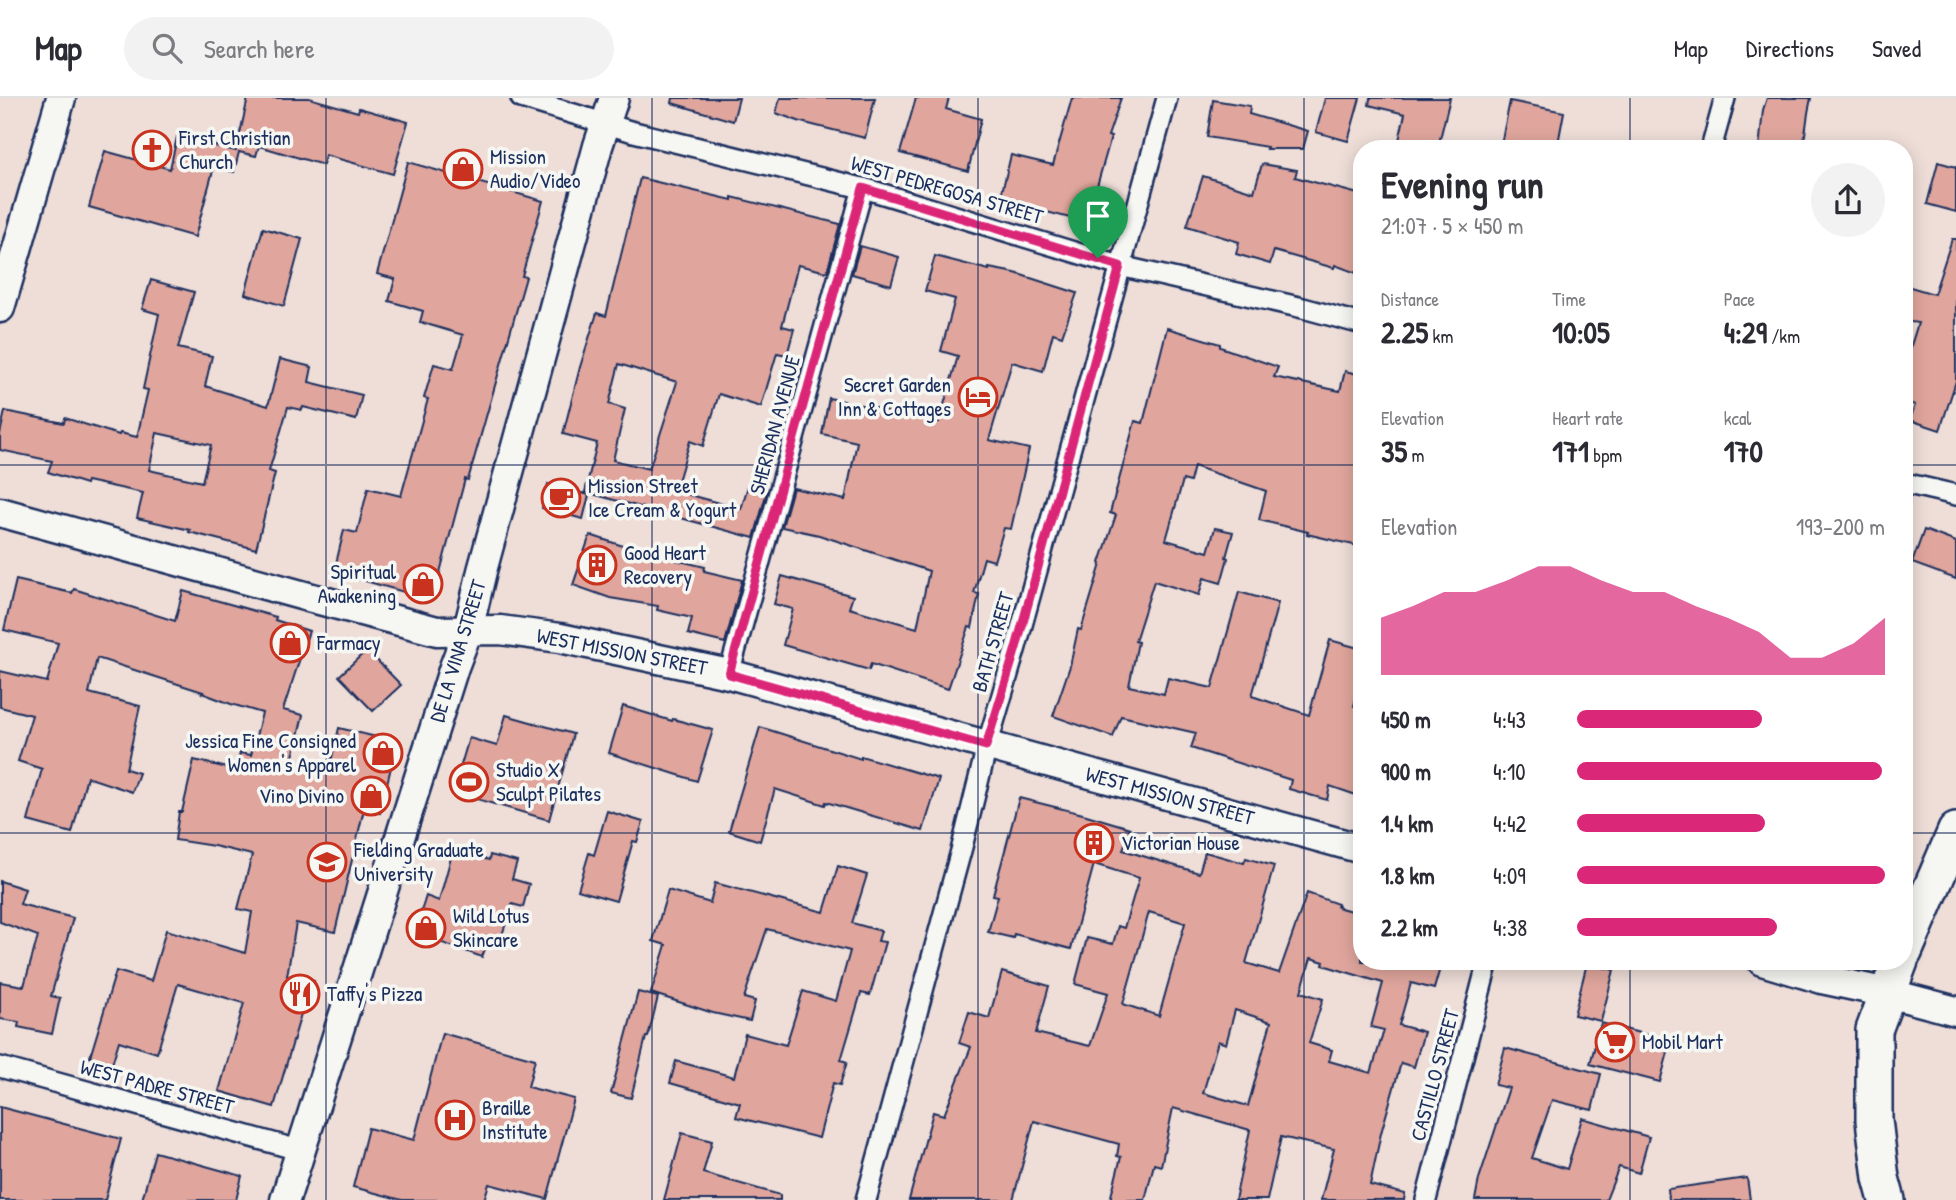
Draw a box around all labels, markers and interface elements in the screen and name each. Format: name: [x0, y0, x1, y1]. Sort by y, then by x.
search box: [124, 17, 614, 80]
text: Map: [35, 26, 82, 70]
icon: search: [148, 29, 186, 67]
text: Search here: [204, 31, 315, 66]
text: Map: [1674, 32, 1708, 64]
text: Directions: [1746, 32, 1834, 64]
text: Saved: [1872, 32, 1921, 64]
place label: First Christian Church: [178, 123, 291, 176]
church icon: First Christian Church: [131, 129, 173, 171]
place label: Mission Audio/Video: [490, 142, 580, 195]
shop icon: Mission Audio/Video: [442, 148, 484, 190]
street label: WEST PEDREGOSA STREET: [848, 148, 1048, 231]
text: Evening run: [1381, 158, 1544, 210]
button: share: [1811, 163, 1885, 237]
pin: [1068, 186, 1128, 258]
icon: arrive: [1079, 197, 1117, 235]
text: 21:07 · 5 × 450 m: [1381, 210, 1524, 241]
text: Distance: [1381, 286, 1439, 312]
text: Time: [1552, 286, 1586, 312]
text: Pace: [1724, 286, 1755, 312]
text: 2.25: [1381, 312, 1428, 352]
text: 10:05: [1552, 312, 1610, 352]
text: 4:29: [1724, 312, 1767, 352]
text: km: [1428, 323, 1453, 349]
text: /km: [1767, 323, 1800, 349]
street label: SHERIDAN AVENUE: [742, 352, 807, 498]
place label: Secret Garden Inn & Cottages: [838, 370, 951, 423]
hotel icon: Secret Garden Inn & Cottages: [957, 376, 999, 418]
text: Elevation: [1381, 405, 1444, 431]
text: Heart rate: [1552, 405, 1623, 431]
text: kcal: [1724, 405, 1751, 431]
text: 35: [1381, 431, 1407, 471]
text: 171: [1552, 431, 1589, 471]
text: 170: [1724, 431, 1763, 471]
text: m: [1407, 442, 1424, 468]
text: bpm: [1589, 442, 1622, 468]
place label: Mission Street Ice Cream & Yogurt: [588, 471, 737, 524]
cafe icon: Mission Street Ice Cream & Yogurt: [540, 477, 582, 519]
text: Elevation: [1381, 511, 1457, 542]
text: 193–200 m: [1796, 511, 1885, 542]
place label: Good Heart Recovery: [624, 538, 707, 591]
building icon: Good Heart Recovery: [576, 544, 618, 586]
place label: Spiritual Awakening: [318, 557, 396, 610]
shop icon: Spiritual Awakening: [402, 563, 444, 605]
street label: DE LA VINA STREET: [422, 575, 493, 726]
street label: BATH STREET: [964, 587, 1021, 695]
street label: WEST MISSION STREET: [534, 621, 711, 682]
shop icon: Farmacy: [269, 622, 311, 664]
place label: Farmacy: [316, 628, 381, 657]
text: 450 m: [1381, 704, 1431, 735]
text: 4:43: [1493, 704, 1526, 735]
place label: Jessica Fine Consigned Women's Apparel: [185, 726, 356, 779]
shop icon: Jessica Fine Consigned Women's Apparel: [362, 732, 404, 774]
place label: Studio X Sculpt Pilates: [496, 755, 601, 808]
text: 900 m: [1381, 756, 1431, 787]
text: 4:10: [1493, 756, 1526, 787]
street label: WEST MISSION STREET: [1083, 759, 1259, 832]
sports icon: Studio X Sculpt Pilates: [448, 761, 490, 803]
shop icon: Vino Divino: [350, 775, 392, 817]
place label: Vino Divino: [259, 781, 344, 810]
text: 1.4 km: [1381, 808, 1433, 839]
text: 4:42: [1493, 808, 1526, 839]
building icon: Victorian House: [1073, 822, 1115, 864]
place label: Victorian House: [1121, 828, 1240, 857]
place label: Fielding Graduate University: [353, 835, 484, 888]
school or university icon: Fielding Graduate University: [306, 841, 348, 883]
text: 1.8 km: [1381, 860, 1435, 891]
text: 4:09: [1493, 860, 1526, 891]
place label: Wild Lotus Skincare: [453, 901, 529, 954]
shop icon: Wild Lotus Skincare: [405, 907, 447, 949]
text: 2.2 km: [1381, 912, 1438, 943]
text: 4:38: [1493, 912, 1527, 943]
restaurant icon: Taffy's Pizza: [279, 973, 321, 1015]
place label: Taffy's Pizza: [327, 979, 422, 1008]
street label: CASTILLO STREET: [1403, 1004, 1466, 1144]
supermarket icon: Mobil Mart: [1594, 1021, 1636, 1063]
place label: Mobil Mart: [1642, 1027, 1724, 1056]
street label: WEST PADRE STREET: [77, 1052, 238, 1121]
place label: Braille Institute: [482, 1093, 548, 1146]
hospital icon: Braille Institute: [434, 1099, 476, 1141]

